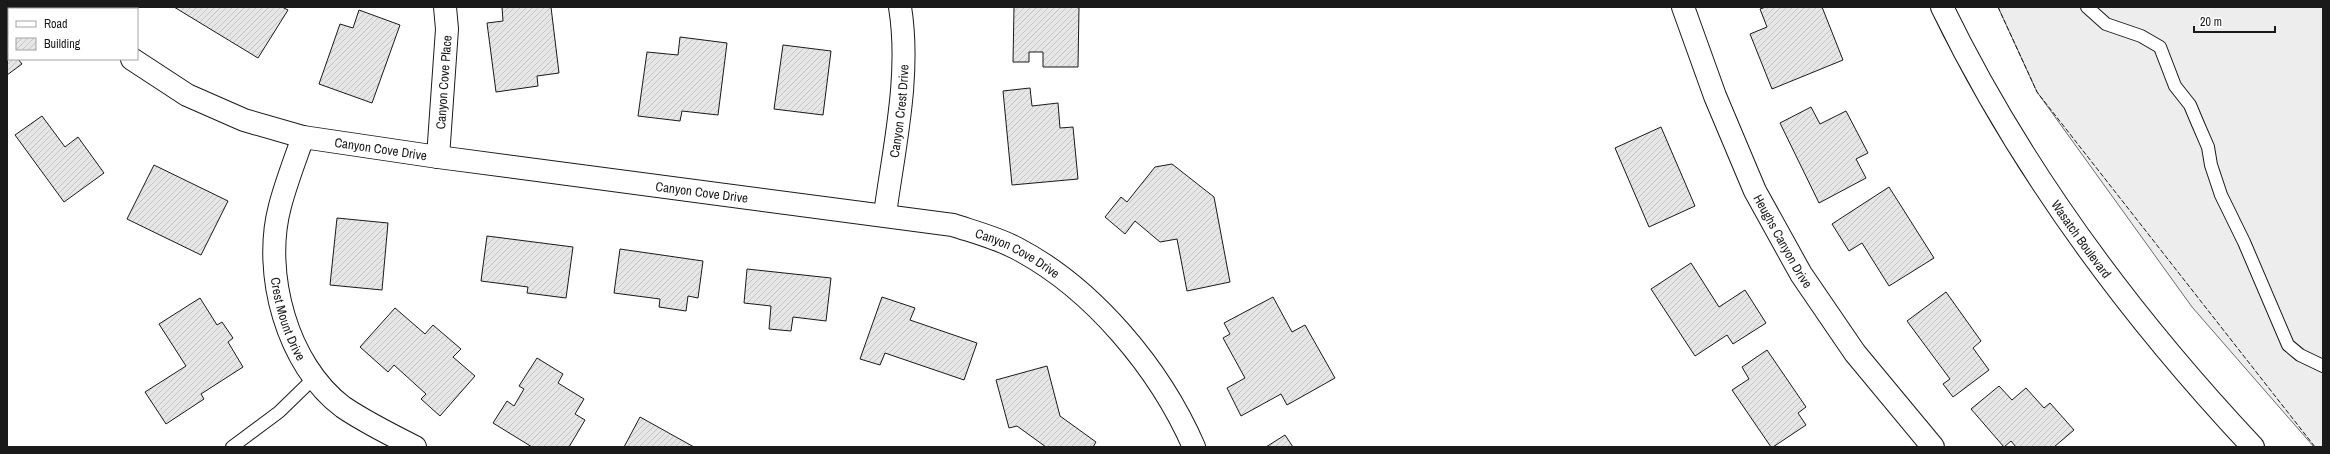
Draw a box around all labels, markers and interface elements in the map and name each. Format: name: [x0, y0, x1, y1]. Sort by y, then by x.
legend: [8, 8, 138, 60]
scale bar: [2194, 8, 2275, 34]
text: 20 m: [2200, 14, 2222, 30]
text: Road: [44, 16, 68, 32]
street label: Canyon Cove Place: [432, 34, 456, 130]
text: Building: [44, 36, 81, 52]
street label: Canyon Crest Drive: [886, 64, 912, 159]
street label: Canyon Cove Drive: [333, 134, 428, 164]
street label: Canyon Cove Drive: [654, 178, 749, 207]
street label: Heughs Canyon Drive: [1749, 191, 1816, 291]
street label: Wasatch Boulevard: [2047, 197, 2115, 282]
street label: Canyon Cove Drive: [973, 225, 1063, 282]
street label: Crest Mount Drive: [267, 276, 309, 364]

